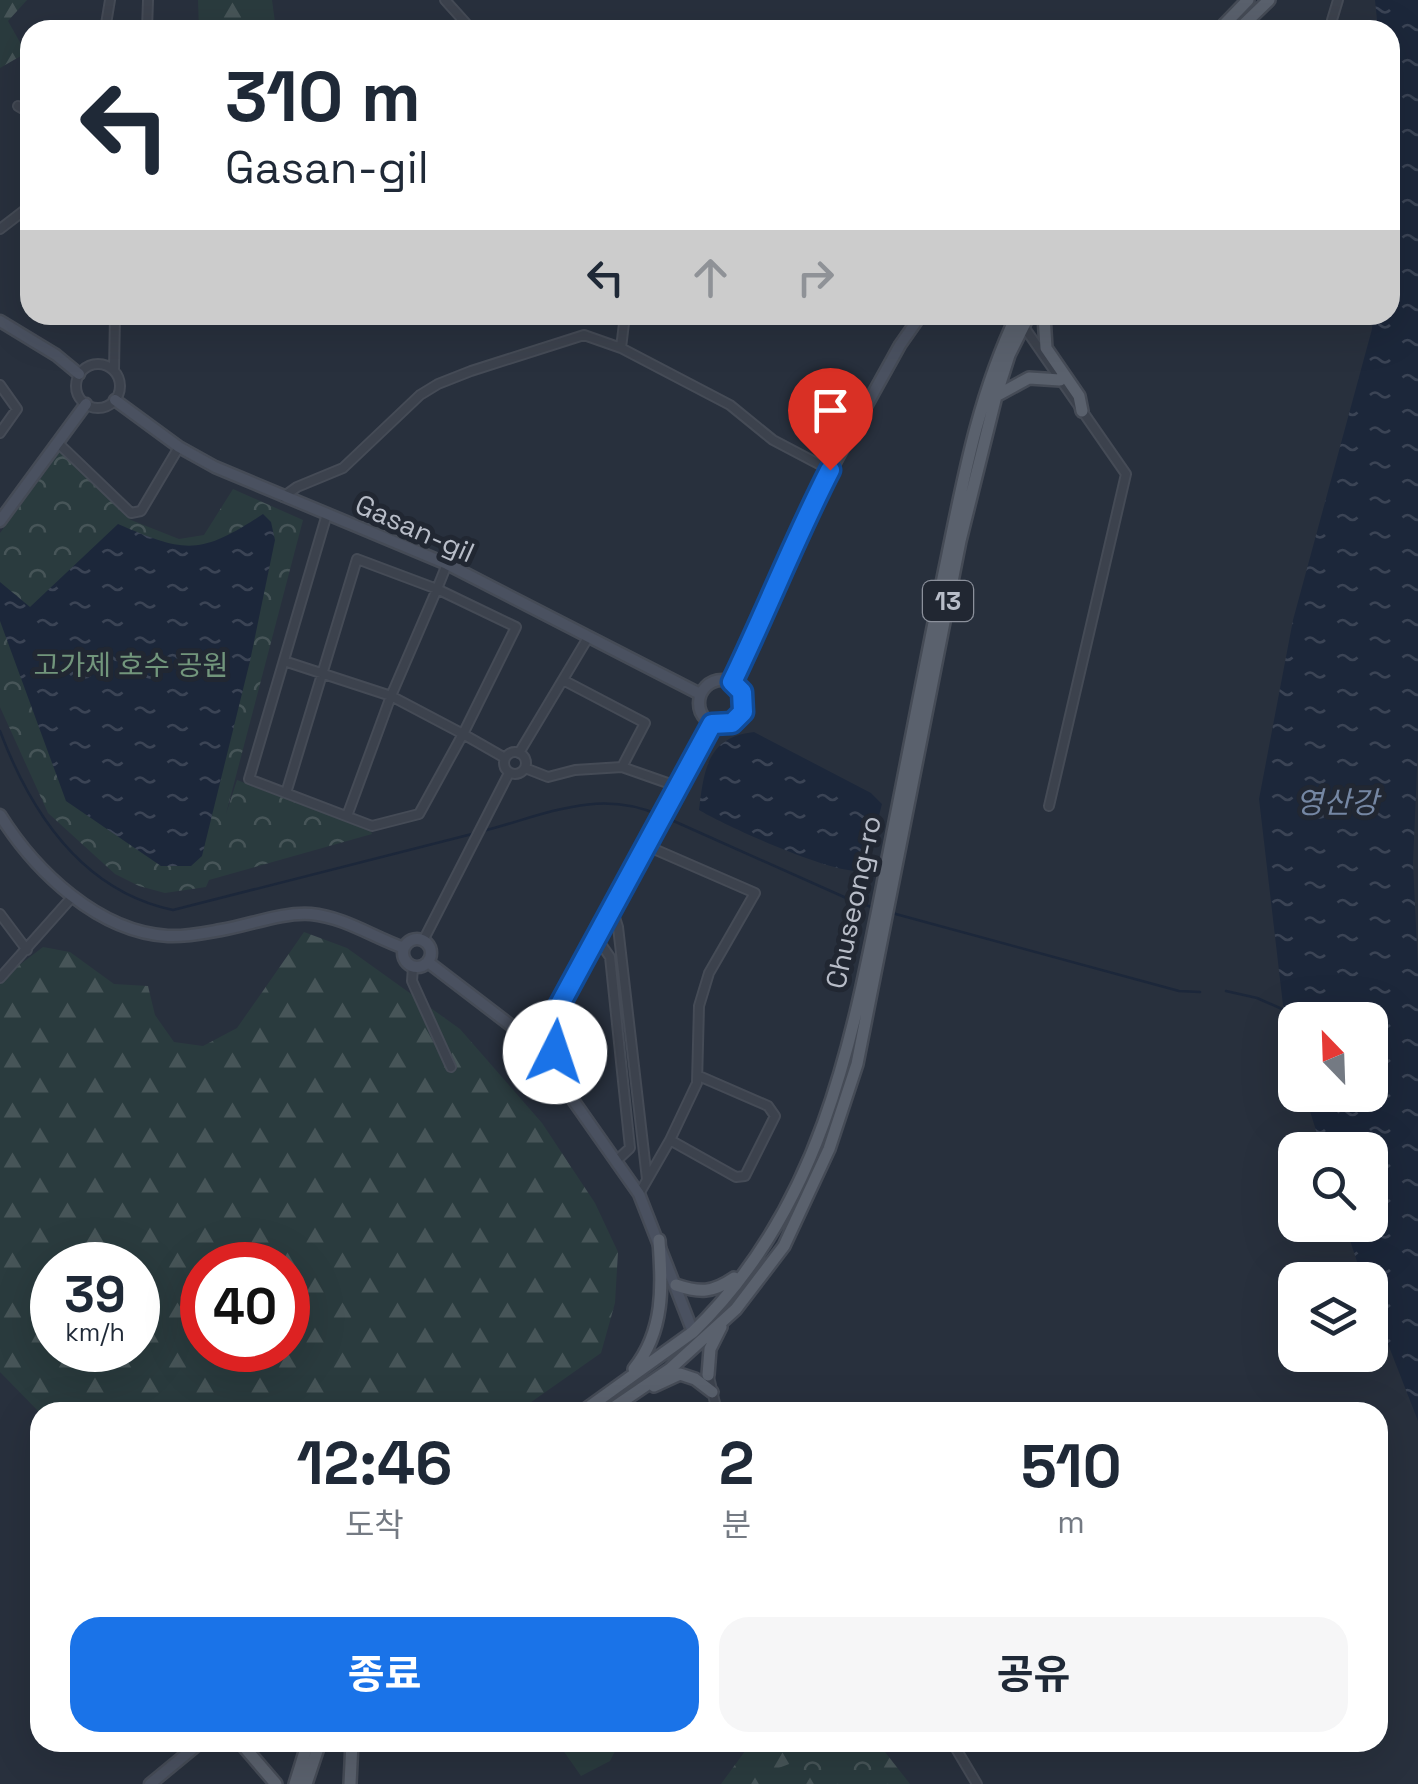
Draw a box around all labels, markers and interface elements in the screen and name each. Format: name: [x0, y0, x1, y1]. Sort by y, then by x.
text: 310 m: [225, 52, 421, 141]
icon: left: [60, 60, 190, 190]
text: Gasan-gil: [225, 139, 429, 196]
icon: left: [578, 250, 633, 305]
icon: ahead: [683, 250, 738, 305]
icon: right: [788, 250, 843, 305]
pin: [788, 368, 873, 471]
icon: arrive: [803, 383, 858, 438]
street label: Gasan-gil: [350, 486, 480, 570]
road number: 13: [923, 581, 973, 621]
park label: 고가제 호수 공원: [34, 647, 228, 683]
water label: 영산강: [1296, 783, 1382, 822]
street label: Chuseong-ro: [817, 812, 889, 992]
position arrow: [503, 1000, 607, 1104]
north arrow: [1278, 1002, 1388, 1112]
map controls: [1278, 1002, 1388, 1372]
button: search: [1278, 1132, 1388, 1242]
speed limit sign: 40: [180, 1242, 310, 1372]
button: layers: [1278, 1262, 1388, 1372]
text: 39: [64, 1263, 126, 1327]
text: km/h: [65, 1316, 125, 1348]
text: 12:46: [296, 1425, 452, 1502]
text: 2: [719, 1425, 754, 1502]
text: 510: [1021, 1428, 1122, 1505]
text: m: [1057, 1502, 1085, 1542]
text: 도착: [345, 1505, 404, 1545]
text: 분: [722, 1505, 751, 1545]
button: 종료: [70, 1617, 699, 1732]
button: 공유: [719, 1617, 1348, 1732]

